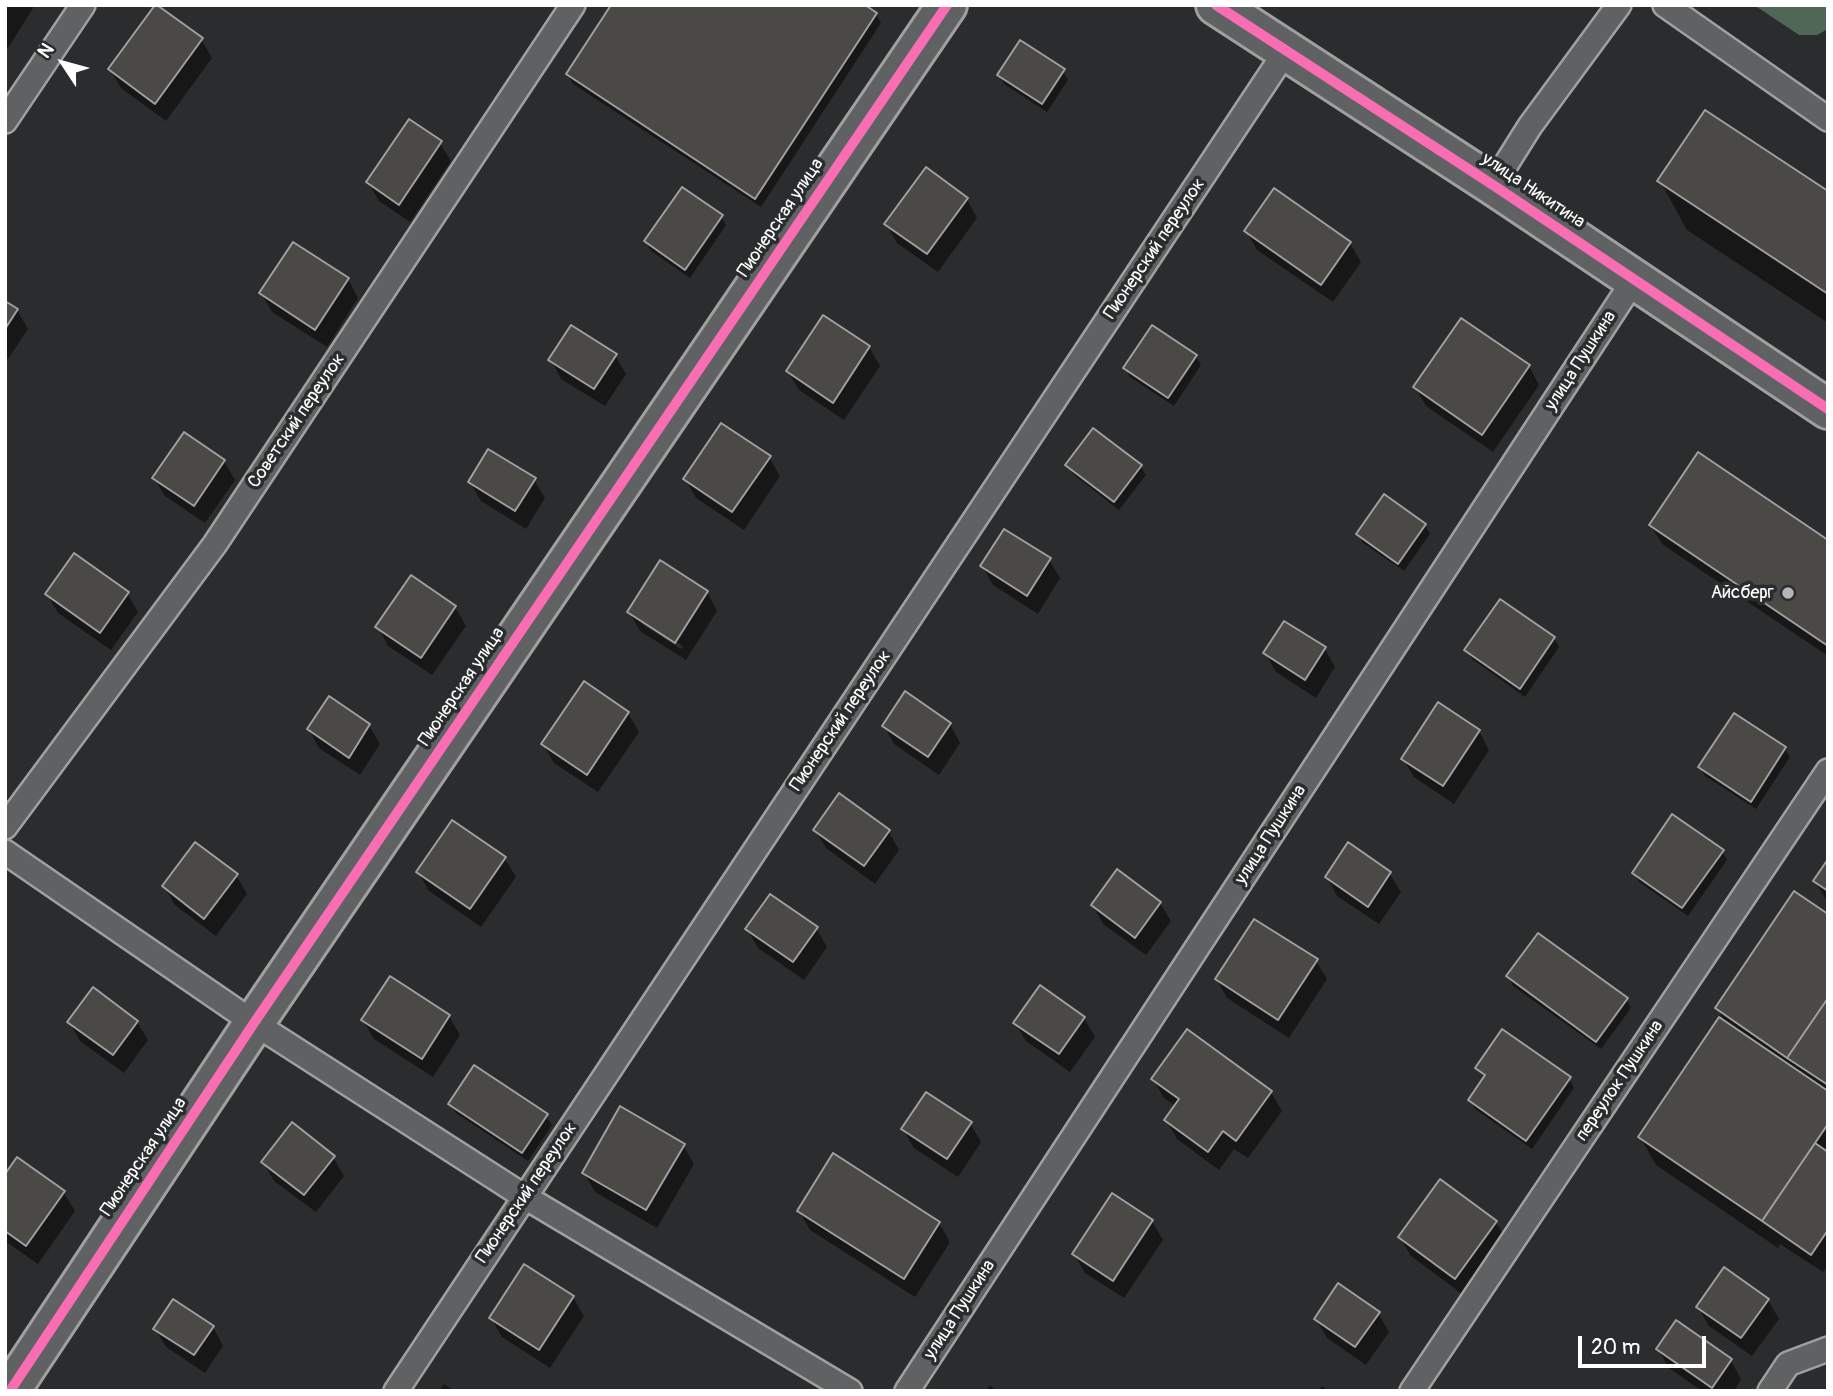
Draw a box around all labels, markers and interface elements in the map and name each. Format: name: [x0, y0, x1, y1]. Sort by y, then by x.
north arrow: [28, 28, 98, 98]
text: N: [33, 38, 59, 63]
street label: улица Никитина: [1477, 149, 1589, 233]
street label: Пионерская улица: [733, 154, 829, 282]
street label: Пионерский переулок: [1100, 174, 1210, 324]
street label: улица Пушкина: [1541, 307, 1621, 415]
street label: Советский переулок: [244, 349, 350, 493]
place label: Айсберг: [1711, 582, 1774, 604]
marker: Айсберг: [1780, 585, 1796, 601]
street label: Пионерская улица: [414, 623, 510, 751]
street label: Пионерский переулок: [786, 646, 896, 796]
street label: улица Пушкина: [1231, 781, 1311, 889]
street label: переулок Пушкина: [1572, 1016, 1668, 1146]
street label: Пионерская улица: [96, 1093, 192, 1221]
street label: Пионерский переулок: [472, 1118, 582, 1268]
street label: улица Пушкина: [920, 1256, 1000, 1364]
scale bar: [1581, 1322, 1709, 1366]
text: 20 m: [1591, 1334, 1640, 1361]

